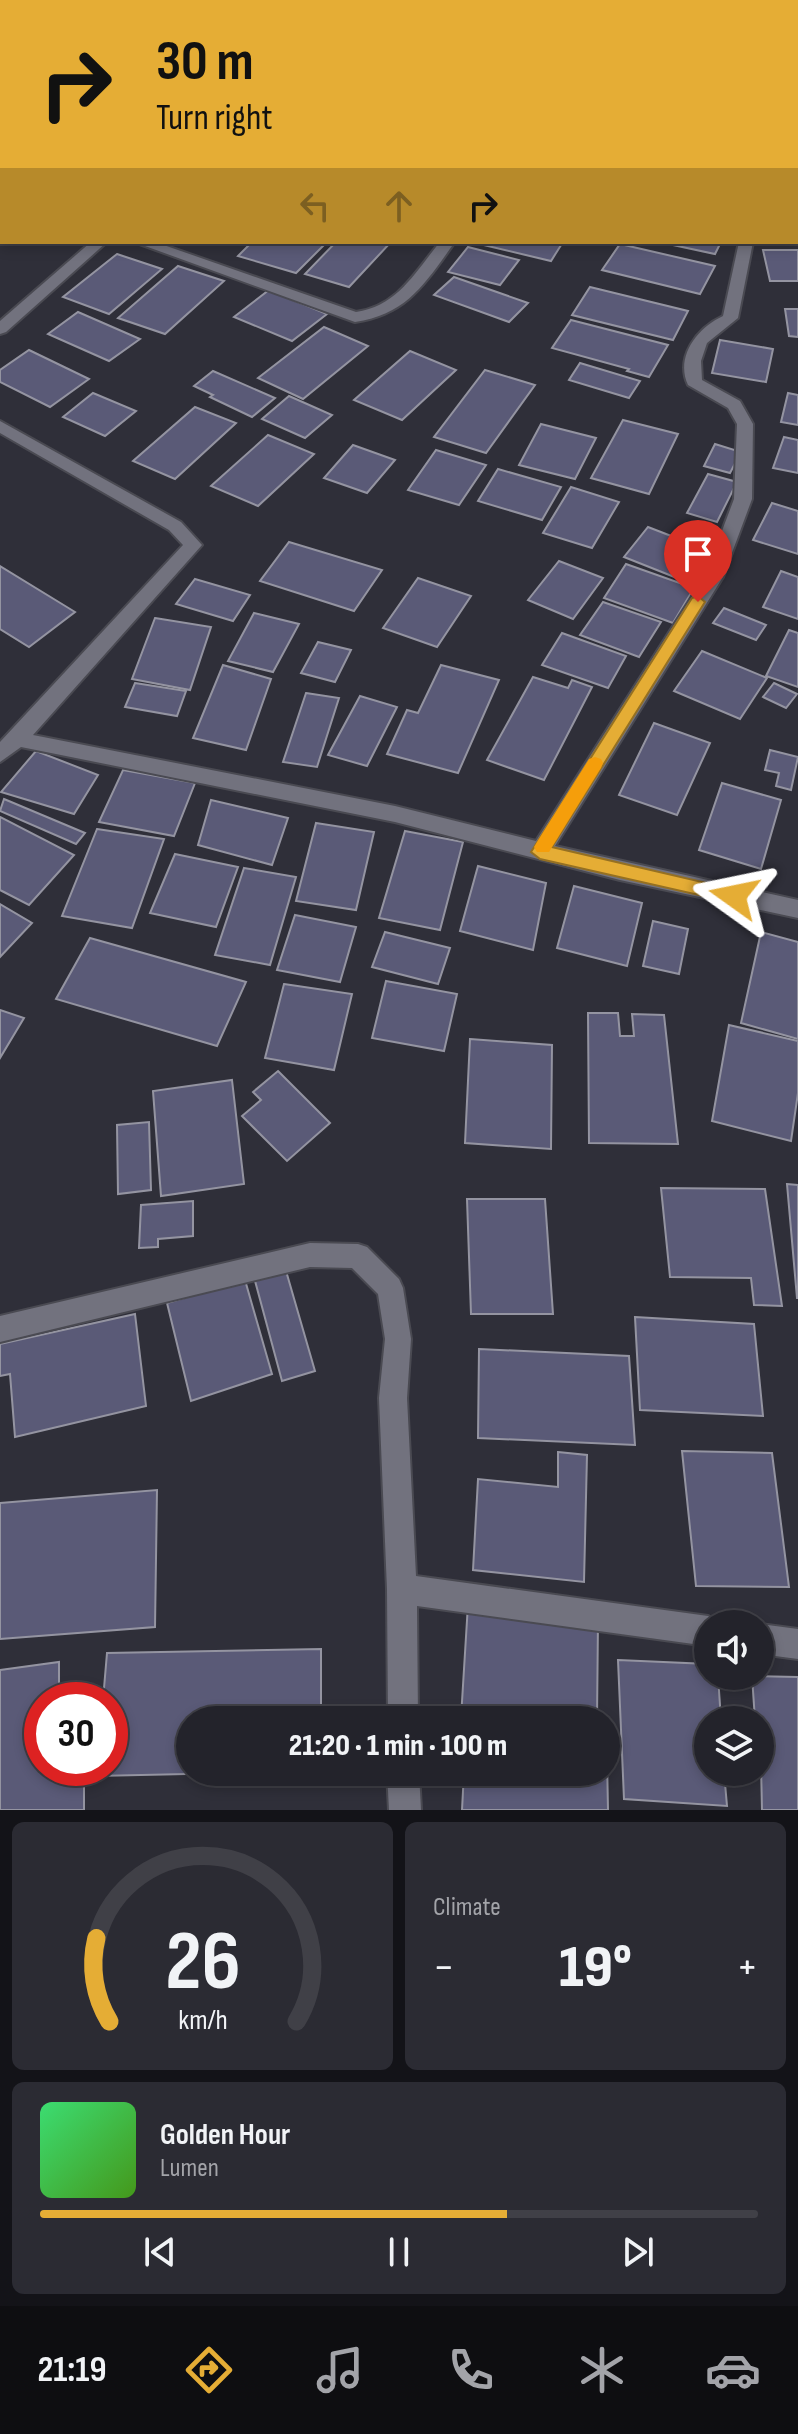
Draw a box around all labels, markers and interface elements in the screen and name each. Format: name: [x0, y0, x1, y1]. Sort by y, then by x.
text: 30 m: [156, 29, 254, 96]
icon: right: [24, 32, 128, 136]
text: Turn right: [156, 97, 273, 140]
icon: left: [293, 184, 337, 228]
icon: ahead: [377, 184, 421, 228]
icon: right: [461, 184, 505, 228]
pin: [664, 520, 732, 602]
icon: arrive: [676, 532, 720, 576]
position arrow: [692, 854, 776, 938]
map controls: [694, 1610, 774, 1786]
button: sound: [694, 1610, 774, 1690]
speed limit sign: 30: [24, 1682, 128, 1786]
button: layers: [694, 1706, 774, 1786]
text: 21:20 · 1 min · 100 m: [289, 1728, 507, 1764]
text: Climate: [433, 1892, 501, 1923]
text: 26: [165, 1913, 240, 2013]
text: 19°: [559, 1932, 632, 2004]
text: −: [433, 1941, 455, 1994]
text: +: [736, 1941, 758, 1994]
text: km/h: [178, 2003, 227, 2038]
text: Golden Hour: [160, 2117, 290, 2153]
text: Lumen: [160, 2153, 219, 2184]
icon: previous: [138, 2230, 182, 2274]
icon: pause: [377, 2230, 421, 2274]
icon: next: [616, 2230, 660, 2274]
icon: directions: [181, 2342, 237, 2398]
icon: music: [312, 2342, 368, 2398]
icon: phone: [443, 2342, 499, 2398]
icon: climate: [574, 2342, 630, 2398]
icon: car: [705, 2342, 761, 2398]
text: 21:19: [37, 2349, 107, 2392]

